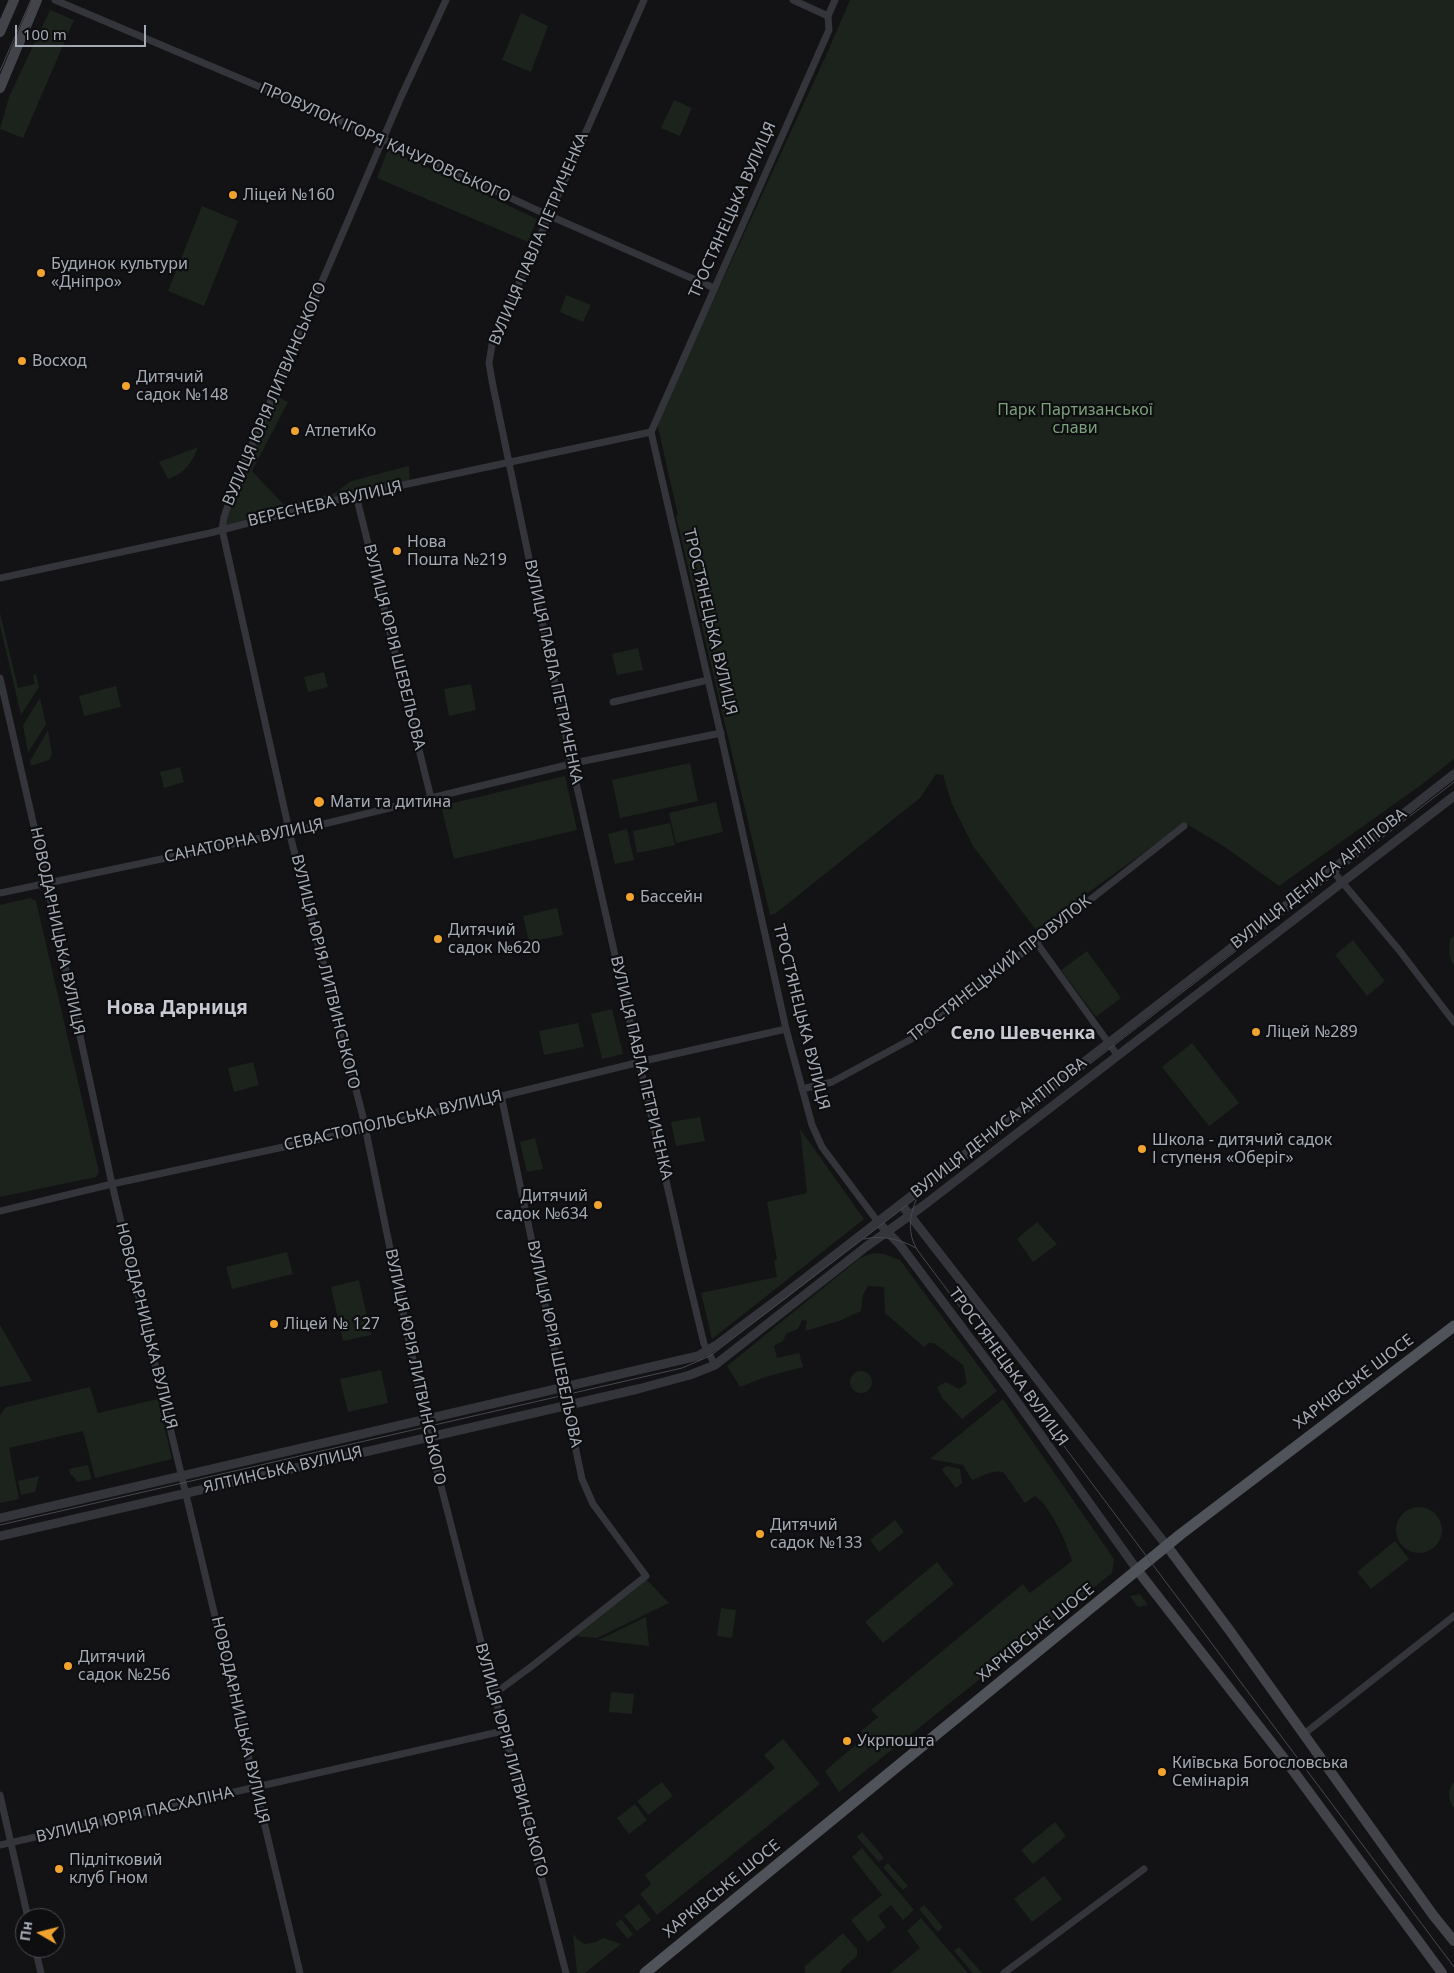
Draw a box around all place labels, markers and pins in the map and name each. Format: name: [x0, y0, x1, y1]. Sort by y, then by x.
place label: Ліцей №160: [243, 185, 335, 205]
marker: Ліцей №160: [227, 189, 239, 201]
place label: Будинок культури «Дніпро»: [51, 254, 188, 292]
marker: Будинок культури «Дніпро»: [35, 267, 47, 279]
place label: Восход: [32, 351, 87, 371]
marker: Восход: [16, 355, 28, 367]
place label: Дитячий садок №148: [136, 367, 228, 405]
marker: Дитячий садок №148: [120, 380, 132, 392]
place label: АтлетиКо: [305, 421, 376, 441]
marker: АтлетиКо: [289, 425, 301, 437]
place label: Нова Пошта №219: [407, 532, 507, 570]
marker: Нова Пошта №219: [391, 545, 403, 557]
place label: Мати та дитина: [330, 792, 451, 812]
marker: Мати та дитина: [312, 795, 326, 809]
place label: Бассейн: [640, 887, 703, 907]
marker: Бассейн: [624, 891, 636, 903]
place label: Дитячий садок №620: [448, 920, 540, 958]
marker: Дитячий садок №620: [432, 933, 444, 945]
place label: Ліцей №289: [1266, 1022, 1358, 1042]
marker: Ліцей №289: [1250, 1026, 1262, 1038]
place label: Школа - дитячий садок І ступеня «Оберіг»: [1152, 1130, 1332, 1168]
marker: Школа - дитячий садок І ступеня «Оберіг»: [1136, 1143, 1148, 1155]
place label: Дитячий садок №634: [496, 1186, 588, 1224]
marker: Дитячий садок №634: [592, 1199, 604, 1211]
place label: Ліцей № 127: [284, 1314, 380, 1334]
marker: Ліцей № 127: [268, 1318, 280, 1330]
place label: Дитячий садок №133: [770, 1515, 862, 1553]
marker: Дитячий садок №133: [754, 1528, 766, 1540]
place label: Дитячий садок №256: [78, 1647, 170, 1685]
marker: Дитячий садок №256: [62, 1660, 74, 1672]
place label: Укрпошта: [857, 1731, 935, 1751]
marker: Укрпошта: [841, 1735, 853, 1747]
place label: Київська Богословська Семінарія: [1172, 1753, 1348, 1791]
marker: Київська Богословська Семінарія: [1156, 1766, 1168, 1778]
place label: Підлітковий клуб Гном: [69, 1850, 163, 1888]
marker: Підлітковий клуб Гном: [53, 1863, 65, 1875]

